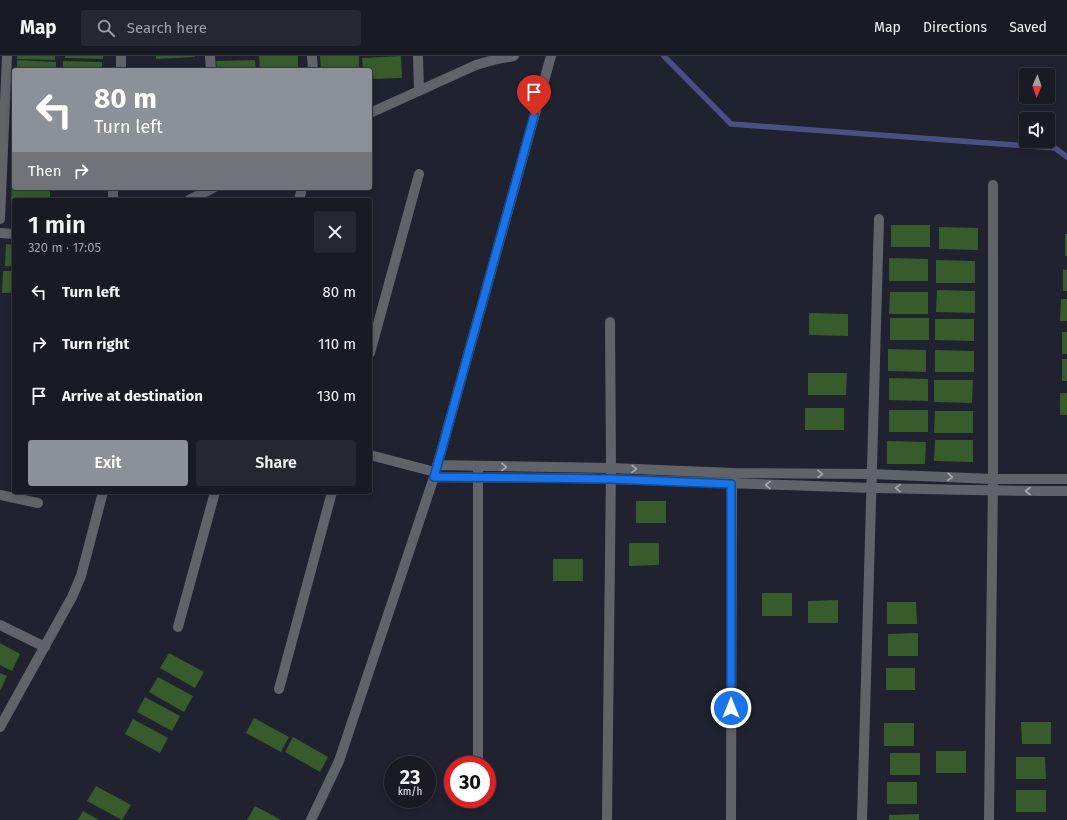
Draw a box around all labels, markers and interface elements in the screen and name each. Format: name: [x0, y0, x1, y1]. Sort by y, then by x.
search box: [81, 10, 361, 46]
text: Map: [20, 16, 57, 39]
icon: search: [95, 17, 117, 39]
text: Search here: [127, 19, 207, 37]
text: Map: [874, 19, 901, 36]
text: Directions: [923, 19, 987, 36]
text: Saved: [1009, 19, 1047, 36]
north arrow: [1019, 68, 1055, 104]
map controls: [1019, 68, 1055, 148]
pin: [517, 75, 551, 116]
icon: arrive: [523, 81, 545, 103]
text: 80 m: [94, 82, 157, 115]
icon: left: [28, 84, 80, 136]
button: sound: [1019, 112, 1055, 148]
text: Turn left: [94, 116, 163, 138]
icon: right: [70, 160, 92, 182]
text: Then: [28, 162, 62, 180]
text: 1 min: [28, 211, 86, 239]
button: close: [314, 211, 356, 253]
text: 320 m · 17:05: [28, 240, 101, 255]
icon: left: [28, 281, 50, 303]
text: Turn left: [62, 283, 120, 301]
text: 80 m: [323, 283, 356, 301]
icon: right: [28, 333, 50, 355]
text: Turn right: [62, 335, 129, 353]
text: 110 m: [318, 335, 356, 353]
icon: arrive: [28, 385, 50, 407]
text: Arrive at destination: [62, 387, 203, 405]
text: 130 m: [317, 387, 356, 405]
button: Exit: [28, 440, 188, 486]
button: Share: [196, 440, 356, 486]
one-way arrow: [501, 463, 507, 471]
one-way arrow: [631, 465, 637, 473]
one-way arrow: [817, 470, 823, 478]
one-way arrow: [947, 473, 953, 482]
one-way arrow: [765, 481, 771, 489]
one-way arrow: [895, 484, 901, 492]
one-way arrow: [1025, 487, 1031, 495]
position arrow: [710, 687, 752, 729]
speed limit sign: 30: [444, 756, 496, 808]
text: 23: [400, 765, 420, 789]
text: km/h: [398, 786, 422, 798]

